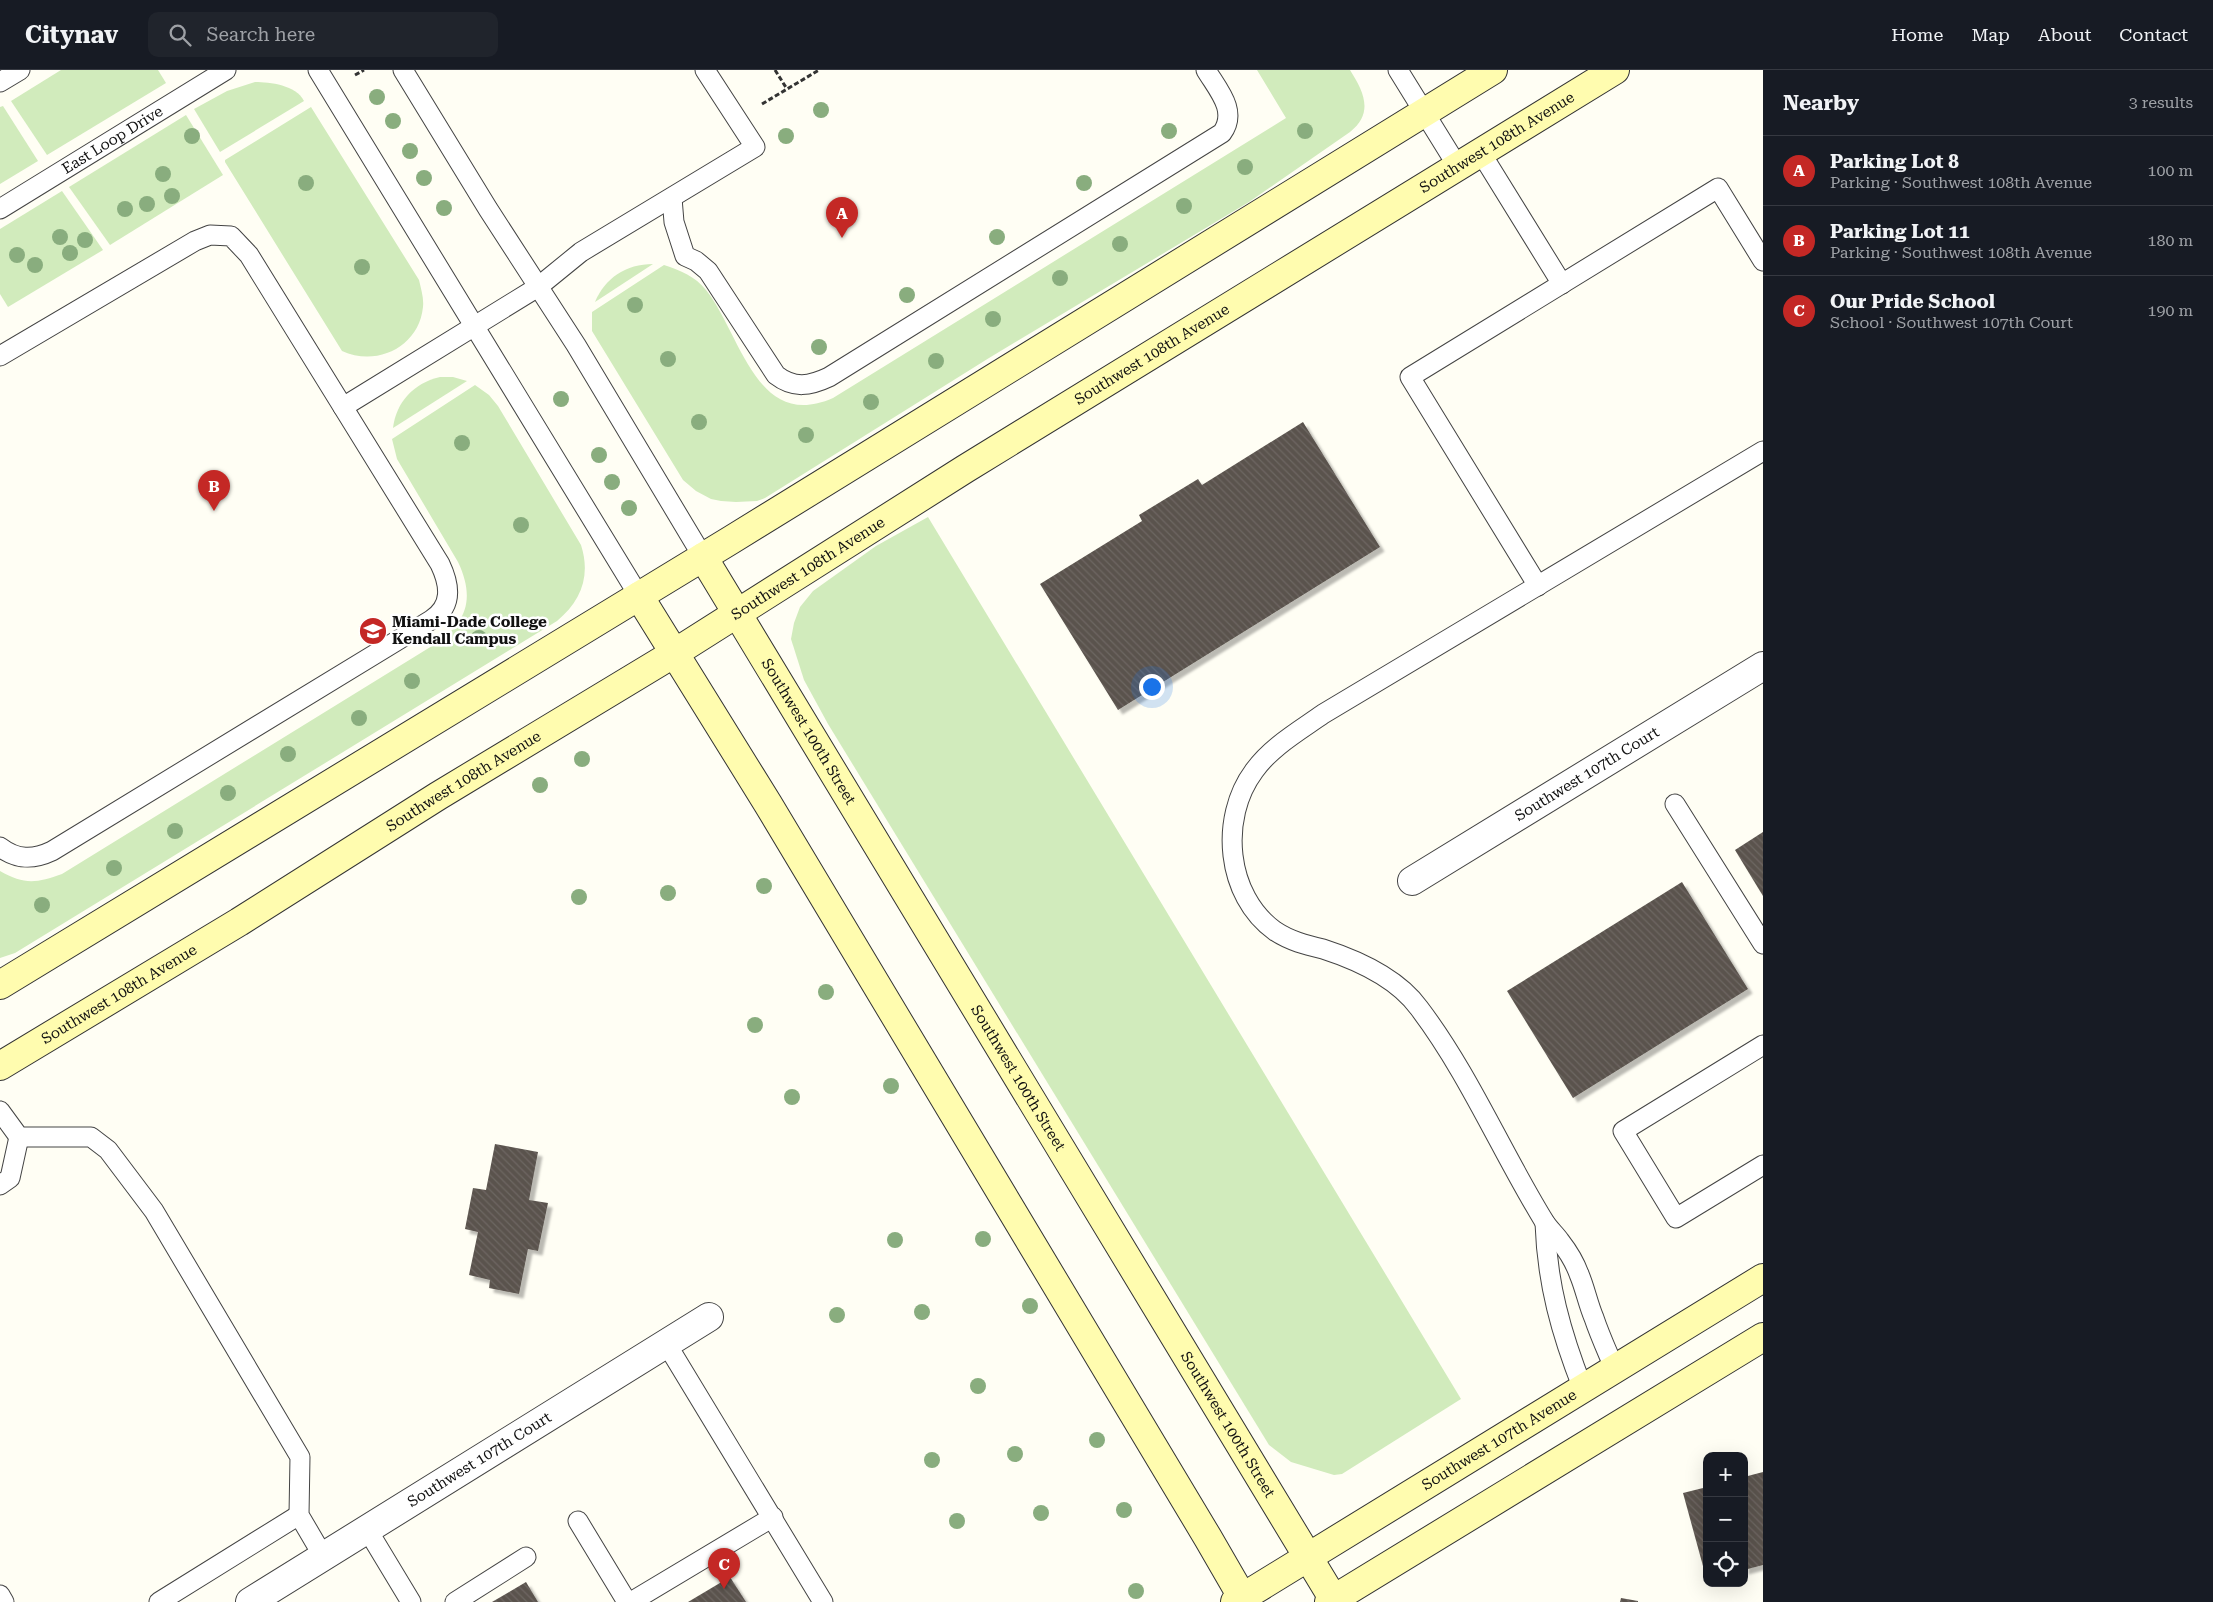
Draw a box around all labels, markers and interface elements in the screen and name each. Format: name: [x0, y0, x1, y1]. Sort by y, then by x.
search box: [148, 12, 498, 57]
text: Citynav: [25, 21, 118, 49]
icon: search: [166, 21, 194, 49]
text: Search here: [206, 23, 315, 46]
text: Home: [1891, 24, 1943, 45]
text: Map: [1971, 24, 2010, 45]
text: About: [2038, 24, 2091, 45]
text: Contact: [2119, 24, 2188, 45]
street label: Southwest 108th Avenue: [1416, 88, 1578, 197]
text: Nearby: [1783, 91, 1859, 115]
text: 3 results: [2129, 93, 2193, 112]
street label: East Loop Drive: [59, 102, 166, 178]
text: Parking Lot 8: [1830, 150, 1959, 173]
text: A: [1793, 161, 1805, 180]
text: 100 m: [2147, 161, 2193, 180]
text: Parking · Southwest 108th Avenue: [1830, 173, 2092, 192]
pin: A: [826, 197, 858, 238]
text: Parking Lot 11: [1830, 220, 1970, 243]
text: B: [1793, 231, 1805, 250]
text: 180 m: [2147, 231, 2193, 250]
text: Parking · Southwest 108th Avenue: [1830, 243, 2092, 262]
text: Our Pride School: [1830, 290, 1995, 313]
street label: Southwest 108th Avenue: [1071, 300, 1233, 409]
text: C: [1793, 301, 1805, 320]
text: 190 m: [2147, 301, 2193, 320]
text: School · Southwest 107th Court: [1830, 313, 2073, 332]
pin: B: [198, 470, 230, 511]
street label: Southwest 108th Avenue: [728, 513, 888, 624]
place label: Miami-Dade College Kendall Campus: [392, 613, 547, 648]
school or university icon: Miami-Dade College Kendall Campus: [358, 616, 388, 646]
street label: Southwest 100th Street: [758, 655, 860, 808]
your location: [1139, 674, 1165, 700]
street label: Southwest 107th Court: [1511, 723, 1663, 825]
street label: Southwest 108th Avenue: [383, 727, 544, 836]
street label: Southwest 108th Avenue: [38, 941, 200, 1048]
street label: Southwest 100th Street: [967, 1002, 1070, 1155]
street label: Southwest 100th Street: [1177, 1348, 1279, 1501]
street label: Southwest 107th Avenue: [1418, 1386, 1580, 1494]
street label: Southwest 107th Court: [404, 1408, 555, 1511]
map controls: [1703, 1452, 1748, 1587]
button: +: [1703, 1452, 1748, 1497]
button: −: [1703, 1497, 1748, 1542]
button: locate: [1703, 1542, 1748, 1587]
pin: C: [708, 1548, 740, 1589]

